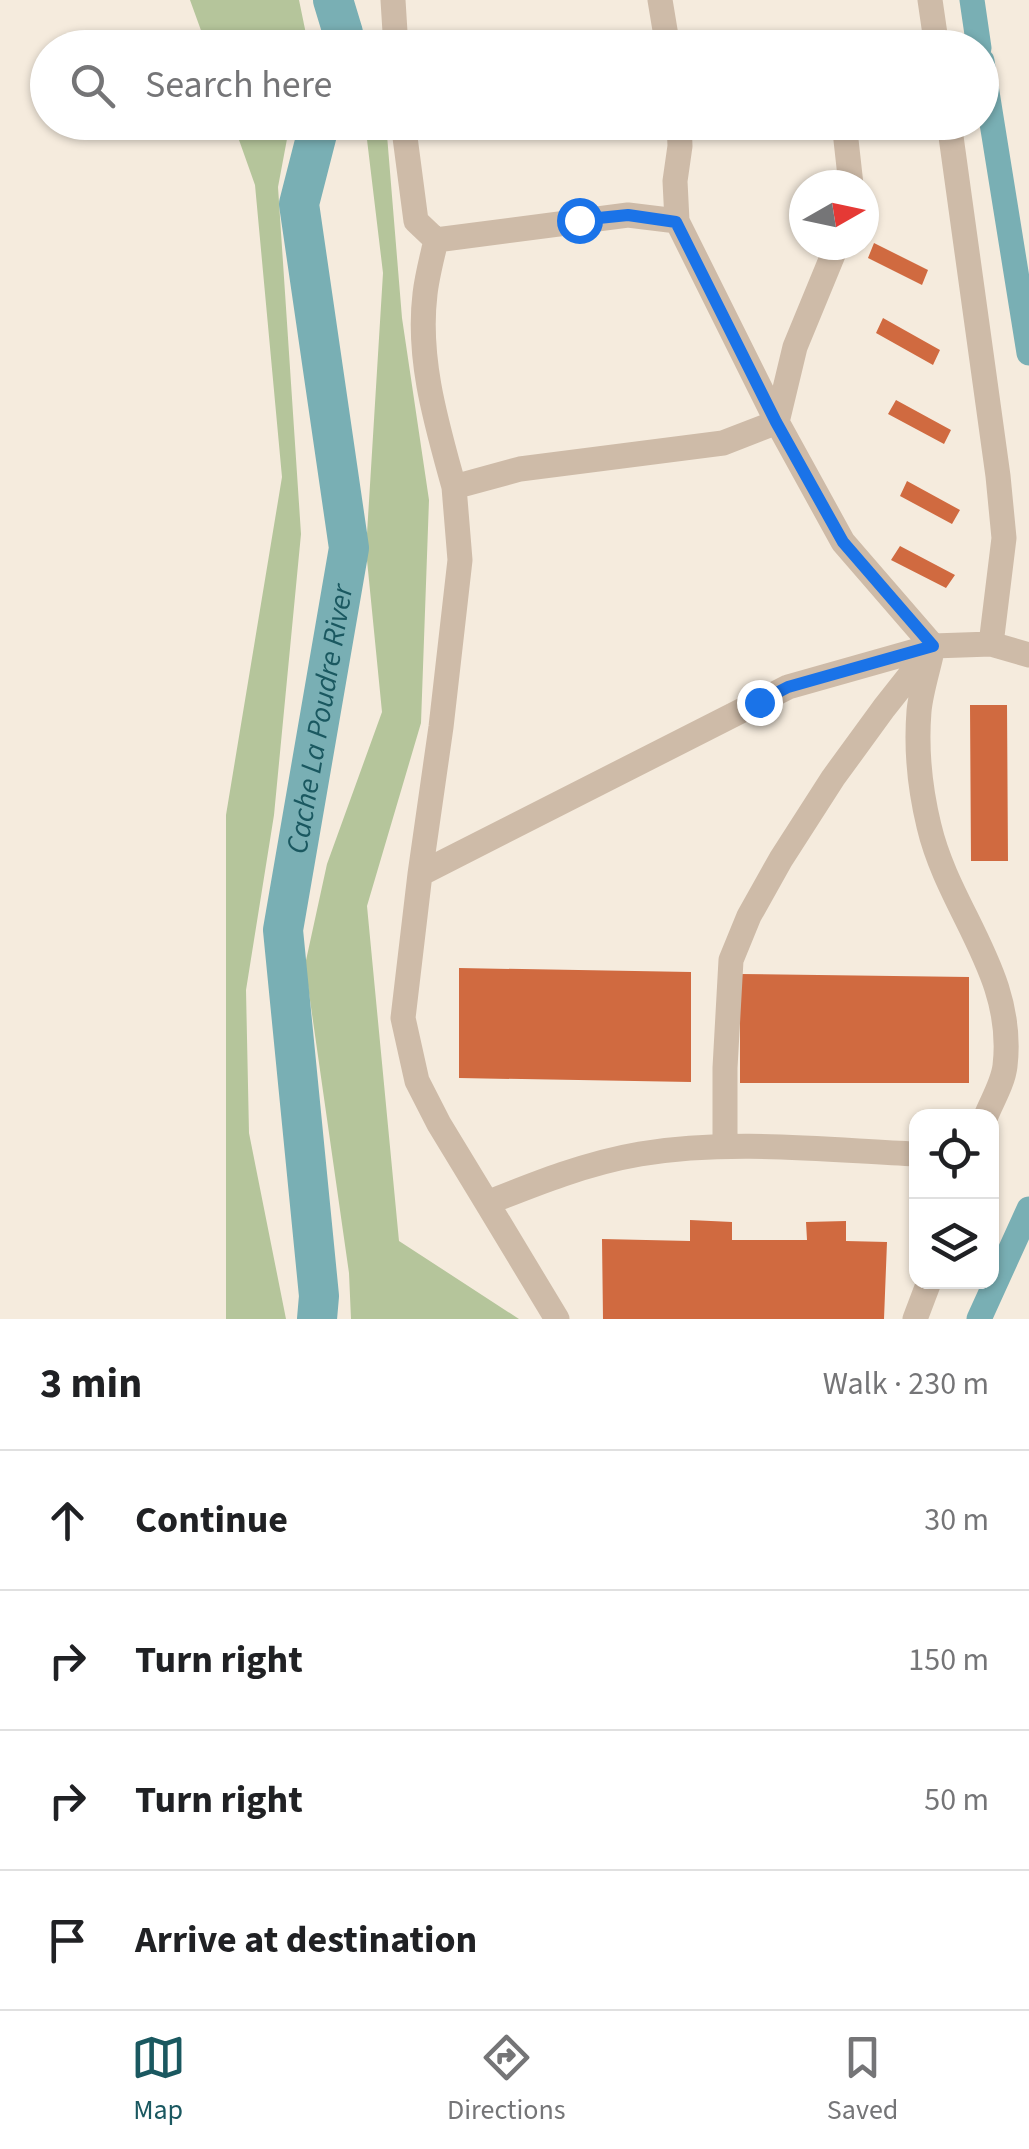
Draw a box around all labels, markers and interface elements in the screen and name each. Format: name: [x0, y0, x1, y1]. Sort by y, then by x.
search box: [30, 30, 999, 140]
icon: search: [65, 58, 120, 113]
text: Search here: [145, 58, 332, 112]
north arrow: [789, 170, 879, 260]
route start: [557, 198, 603, 244]
water label: Cache La Poudre River: [275, 579, 364, 857]
route end: [737, 680, 783, 726]
map controls: [909, 1109, 999, 1289]
button: locate: [909, 1109, 999, 1199]
button: layers: [909, 1199, 999, 1289]
text: 3 min: [40, 1354, 142, 1414]
text: Walk · 230 m: [823, 1361, 989, 1407]
icon: ahead: [40, 1493, 95, 1548]
text: Continue: [135, 1493, 288, 1547]
text: 30 m: [924, 1497, 989, 1543]
icon: right: [40, 1633, 95, 1688]
text: Turn right: [135, 1633, 303, 1687]
text: 150 m: [908, 1637, 989, 1683]
icon: right: [40, 1773, 95, 1828]
text: Turn right: [135, 1773, 303, 1827]
text: 50 m: [924, 1777, 989, 1823]
icon: arrive: [40, 1913, 95, 1968]
text: Arrive at destination: [135, 1913, 477, 1967]
tab: Map: [131, 2030, 186, 2130]
tab: Directions: [447, 2030, 566, 2130]
tab: Saved: [827, 2030, 898, 2130]

